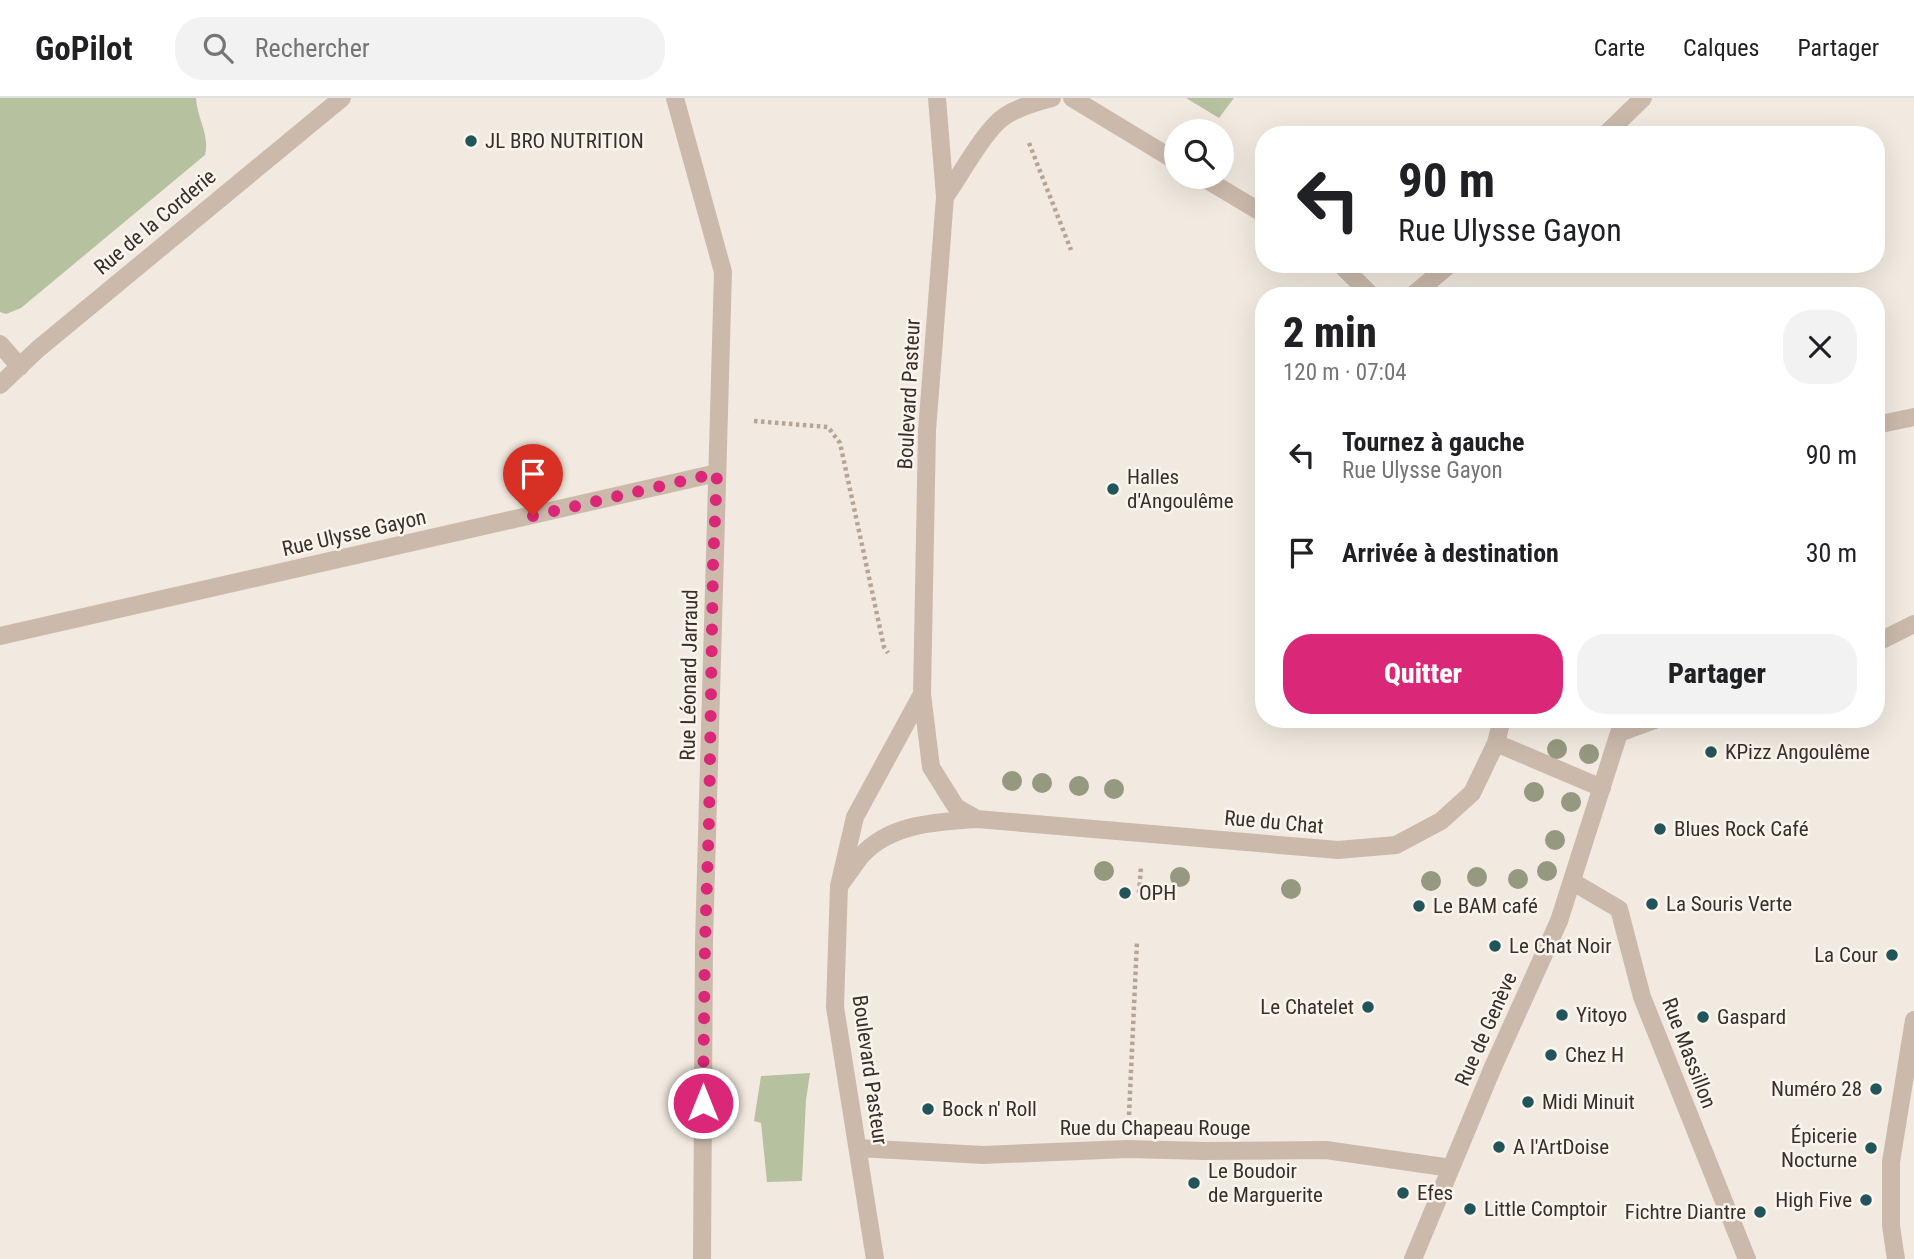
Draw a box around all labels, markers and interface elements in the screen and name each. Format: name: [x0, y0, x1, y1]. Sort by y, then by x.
search box: [175, 17, 665, 80]
text: GoPilot: [35, 29, 133, 68]
icon: search: [199, 29, 237, 67]
text: Rechercher: [255, 33, 370, 63]
text: Carte: [1594, 34, 1645, 62]
text: Calques: [1683, 34, 1759, 62]
text: Partager: [1797, 34, 1879, 62]
map controls: [1164, 119, 1234, 189]
button: search: [1164, 119, 1234, 189]
place label: JL BRO NUTRITION: [485, 129, 644, 153]
marker: JL BRO NUTRITION: [463, 133, 479, 149]
text: 90 m: [1398, 152, 1495, 209]
icon: left: [1283, 154, 1374, 245]
street label: Rue de la Corderie: [90, 164, 221, 280]
text: Rue Ulysse Gayon: [1398, 211, 1622, 249]
text: 2 min: [1283, 308, 1377, 357]
button: close: [1783, 310, 1857, 384]
street label: Boulevard Pasteur: [893, 318, 925, 470]
text: 120 m · 07:04: [1283, 359, 1407, 386]
text: Tournez à gauche: [1342, 427, 1524, 457]
icon: left: [1283, 436, 1321, 474]
text: 90 m: [1806, 440, 1857, 470]
pin: [503, 444, 563, 516]
icon: arrive: [514, 455, 552, 493]
text: Rue Ulysse Gayon: [1342, 457, 1503, 484]
place label: Halles d'Angoulême: [1127, 465, 1234, 513]
marker: Halles d'Angoulême: [1105, 481, 1121, 497]
street label: Rue Ulysse Gayon: [280, 505, 428, 561]
icon: arrive: [1283, 534, 1321, 572]
text: Arrivée à destination: [1342, 538, 1559, 568]
text: 30 m: [1806, 538, 1857, 568]
street label: Rue Léonard Jarraud: [676, 589, 702, 761]
button: Quitter: [1283, 634, 1563, 714]
button: Partager: [1577, 634, 1857, 714]
place label: KPizz Angoulême: [1725, 740, 1870, 764]
marker: KPizz Angoulême: [1703, 744, 1719, 760]
street label: Rue du Chat: [1223, 806, 1325, 838]
place label: Blues Rock Café: [1674, 817, 1809, 841]
marker: Blues Rock Café: [1652, 821, 1668, 837]
place label: OPH: [1139, 881, 1176, 905]
marker: OPH: [1117, 885, 1133, 901]
place label: La Souris Verte: [1666, 892, 1792, 916]
place label: Le BAM café: [1433, 894, 1538, 918]
marker: La Souris Verte: [1644, 896, 1660, 912]
marker: Le BAM café: [1411, 898, 1427, 914]
place label: Le Chat Noir: [1509, 934, 1612, 958]
marker: Le Chat Noir: [1487, 938, 1503, 954]
place label: La Cour: [1814, 943, 1878, 967]
marker: La Cour: [1884, 947, 1900, 963]
street label: Rue de Genève: [1450, 968, 1522, 1090]
street label: Boulevard Pasteur: [848, 994, 892, 1146]
street label: Rue Massillon: [1657, 994, 1721, 1112]
place label: Le Chatelet: [1260, 995, 1354, 1019]
marker: Le Chatelet: [1360, 999, 1376, 1015]
place label: Yitoyo: [1576, 1003, 1627, 1027]
place label: Gaspard: [1717, 1005, 1786, 1029]
marker: Yitoyo: [1554, 1007, 1570, 1023]
marker: Gaspard: [1695, 1009, 1711, 1025]
place label: Chez H: [1565, 1043, 1624, 1067]
marker: Chez H: [1543, 1047, 1559, 1063]
position arrow: [666, 1066, 740, 1140]
place label: Numéro 28: [1771, 1077, 1862, 1101]
marker: Numéro 28: [1868, 1081, 1884, 1097]
place label: Midi Minuit: [1542, 1090, 1635, 1114]
marker: Midi Minuit: [1520, 1094, 1536, 1110]
place label: Bock n' Roll: [942, 1097, 1037, 1121]
marker: Bock n' Roll: [920, 1101, 936, 1117]
street label: Rue du Chapeau Rouge: [1060, 1116, 1251, 1140]
place label: Épicerie Nocturne: [1781, 1124, 1857, 1172]
place label: A l'ArtDoise: [1513, 1135, 1609, 1159]
marker: A l'ArtDoise: [1491, 1139, 1507, 1155]
marker: Épicerie Nocturne: [1863, 1140, 1879, 1156]
place label: Le Boudoir de Marguerite: [1208, 1159, 1323, 1207]
marker: Le Boudoir de Marguerite: [1186, 1175, 1202, 1191]
place label: Efes: [1417, 1181, 1453, 1205]
marker: Efes: [1395, 1185, 1411, 1201]
place label: High Five: [1775, 1188, 1852, 1212]
marker: High Five: [1858, 1192, 1874, 1208]
place label: Little Comptoir: [1484, 1197, 1607, 1221]
place label: Fichtre Diantre: [1625, 1200, 1746, 1224]
marker: Little Comptoir: [1462, 1201, 1478, 1217]
marker: Fichtre Diantre: [1752, 1204, 1768, 1220]

